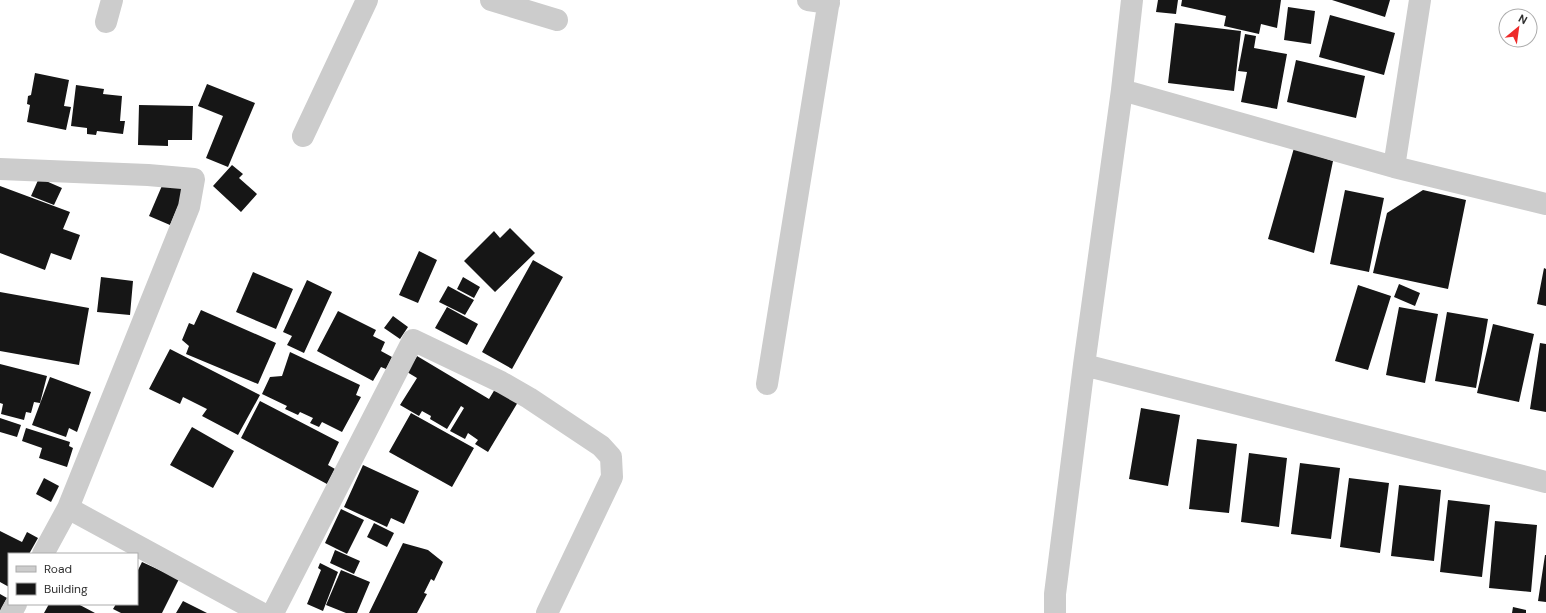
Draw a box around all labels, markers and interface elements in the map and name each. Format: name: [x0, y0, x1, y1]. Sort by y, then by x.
north arrow: [1498, 8, 1538, 48]
text: N: [1516, 11, 1530, 27]
legend: [8, 553, 138, 605]
text: Road: [44, 561, 72, 577]
text: Building: [44, 581, 88, 597]

